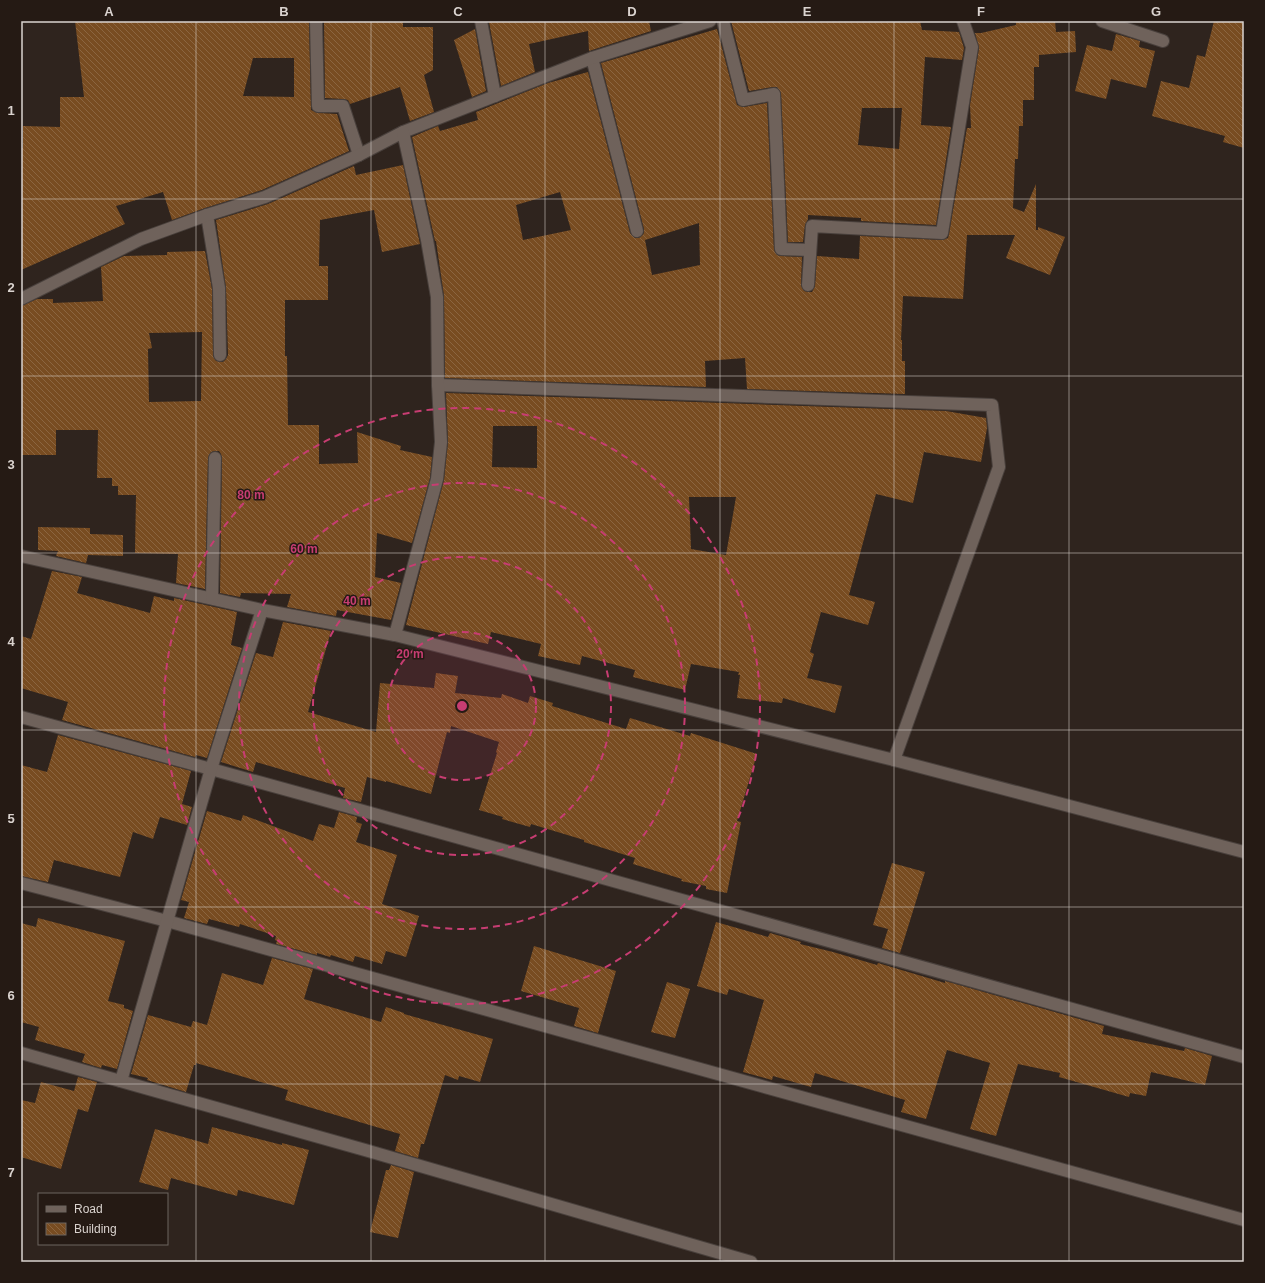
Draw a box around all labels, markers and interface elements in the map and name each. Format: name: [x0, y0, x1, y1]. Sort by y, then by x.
text: A: [104, 4, 114, 19]
text: B: [279, 4, 289, 19]
text: C: [453, 4, 463, 19]
text: D: [627, 4, 637, 19]
text: E: [803, 4, 812, 19]
text: F: [977, 4, 985, 19]
text: G: [1151, 4, 1161, 19]
text: 1: [7, 103, 15, 118]
text: 2: [7, 280, 15, 295]
text: 3: [7, 457, 15, 472]
text: 80 m: [237, 488, 265, 502]
text: 60 m: [290, 542, 318, 556]
text: 40 m: [343, 594, 371, 608]
text: 4: [7, 634, 15, 649]
text: 20 m: [396, 647, 424, 661]
centre of rings: [455, 699, 469, 713]
text: 5: [7, 811, 15, 826]
text: 6: [7, 988, 15, 1003]
text: 7: [7, 1165, 15, 1180]
legend: [38, 1193, 168, 1245]
text: Road: [74, 1202, 103, 1216]
text: Building: [74, 1222, 117, 1236]

